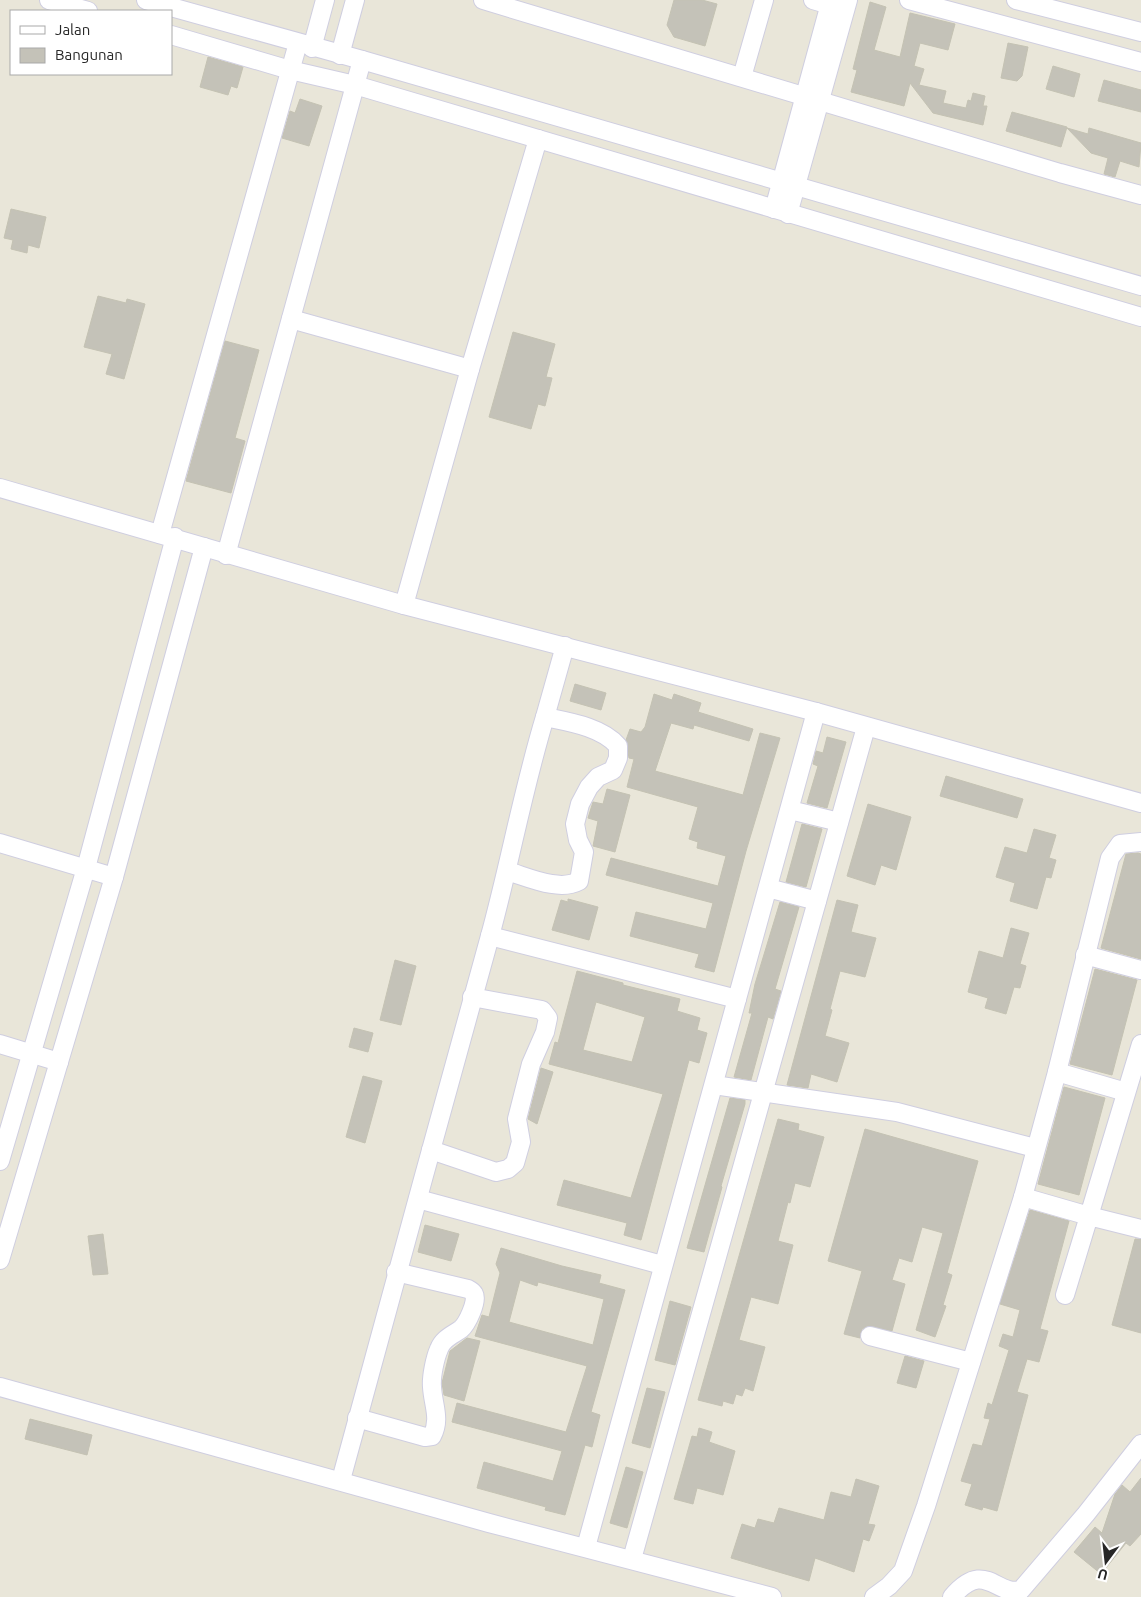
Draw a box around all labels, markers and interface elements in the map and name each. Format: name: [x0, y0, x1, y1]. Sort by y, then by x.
legend: [10, 10, 172, 75]
text: Jalan: [55, 21, 90, 38]
text: Bangunan: [55, 46, 123, 63]
north arrow: [1081, 1537, 1131, 1587]
text: U: [1096, 1566, 1109, 1584]

